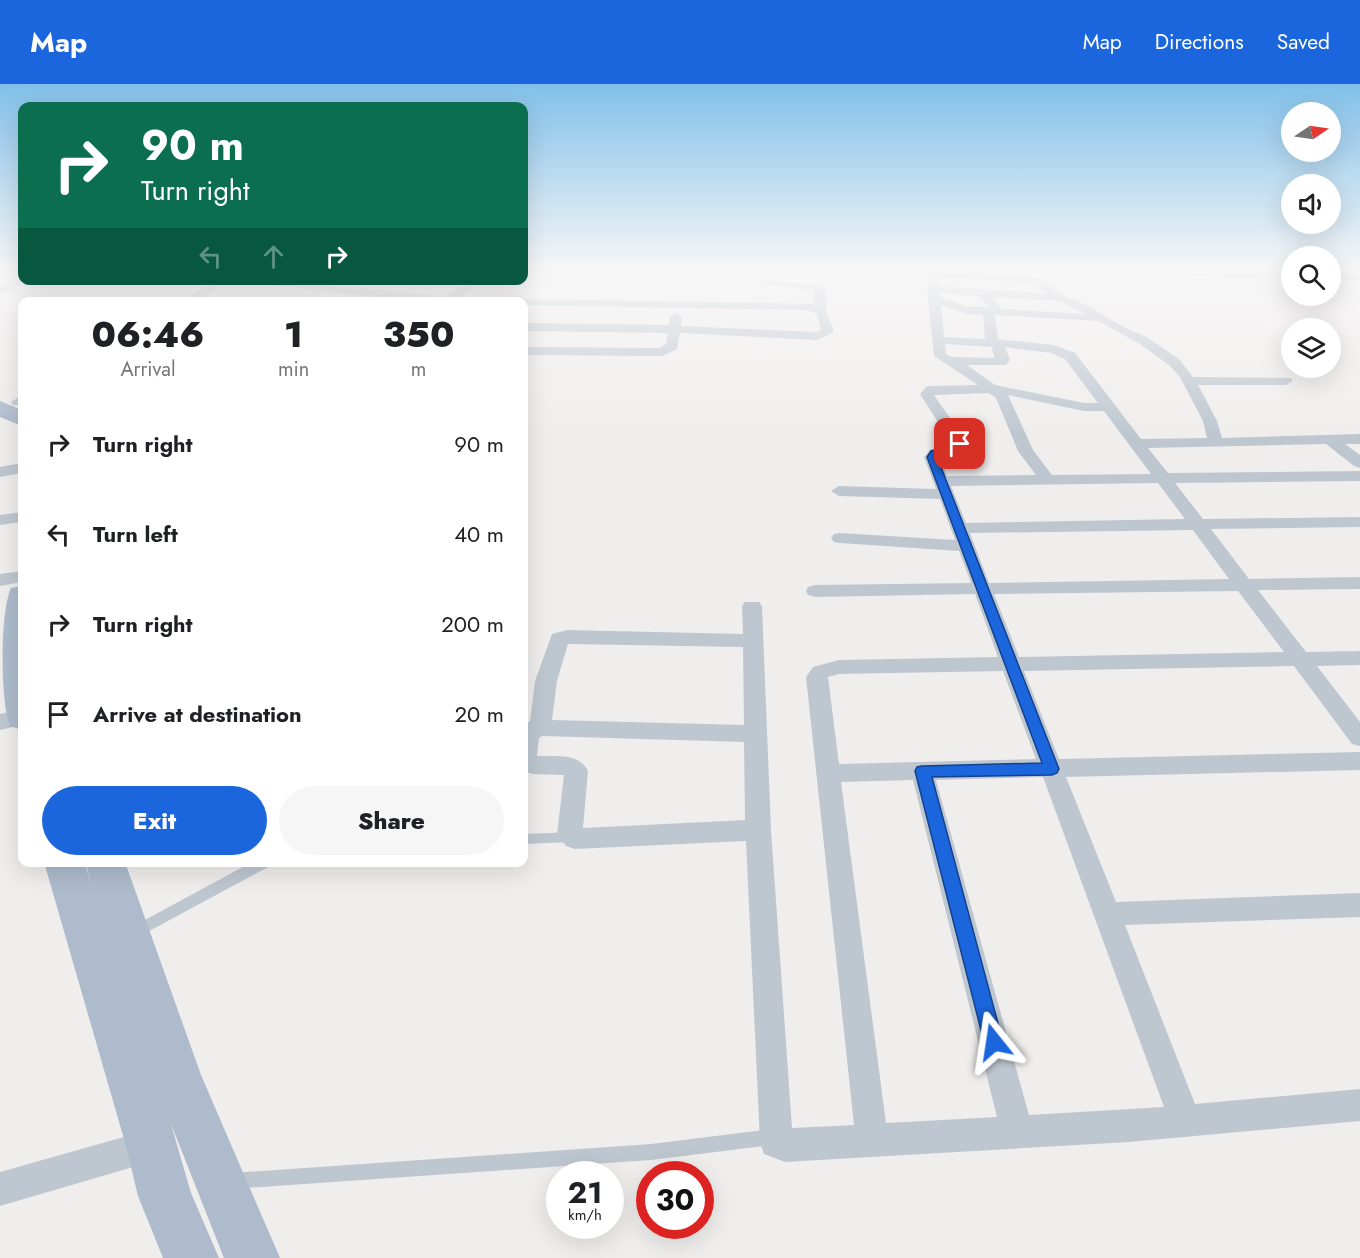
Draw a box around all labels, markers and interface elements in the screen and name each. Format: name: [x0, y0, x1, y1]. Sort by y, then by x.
text: Map: [30, 22, 87, 63]
text: Map: [1083, 27, 1122, 57]
text: Directions: [1155, 27, 1244, 57]
text: Saved: [1277, 27, 1330, 57]
north arrow: [1281, 102, 1341, 162]
map controls: [1281, 102, 1341, 378]
text: 90 m: [141, 115, 244, 176]
icon: right: [42, 126, 120, 204]
text: Turn right: [141, 171, 249, 210]
button: sound: [1281, 174, 1341, 234]
icon: left: [194, 240, 227, 273]
icon: ahead: [257, 240, 290, 273]
icon: right: [320, 240, 353, 273]
button: search: [1281, 246, 1341, 306]
text: 06:46: [92, 308, 204, 360]
text: 1: [284, 308, 303, 360]
text: 350: [383, 308, 454, 360]
button: layers: [1281, 318, 1341, 378]
text: Arrival: [120, 355, 176, 384]
text: min: [278, 355, 309, 384]
text: m: [411, 355, 426, 384]
pin: [934, 418, 985, 469]
icon: arrive: [943, 427, 976, 460]
icon: right: [42, 428, 75, 461]
text: Turn right: [93, 428, 193, 460]
text: 90 m: [454, 428, 504, 460]
icon: left: [42, 518, 75, 551]
text: Turn left: [93, 518, 178, 550]
text: 40 m: [454, 518, 504, 550]
icon: right: [42, 608, 75, 641]
text: Turn right: [93, 608, 193, 640]
text: 200 m: [441, 608, 504, 640]
icon: arrive: [42, 698, 75, 731]
text: Arrive at destination: [93, 698, 302, 730]
text: 20 m: [455, 698, 504, 730]
button: Exit: [42, 786, 267, 855]
button: Share: [279, 786, 504, 855]
position arrow: [962, 1010, 1026, 1074]
speed limit sign: 30: [636, 1161, 714, 1239]
text: 21: [568, 1171, 602, 1214]
text: km/h: [568, 1204, 602, 1226]

